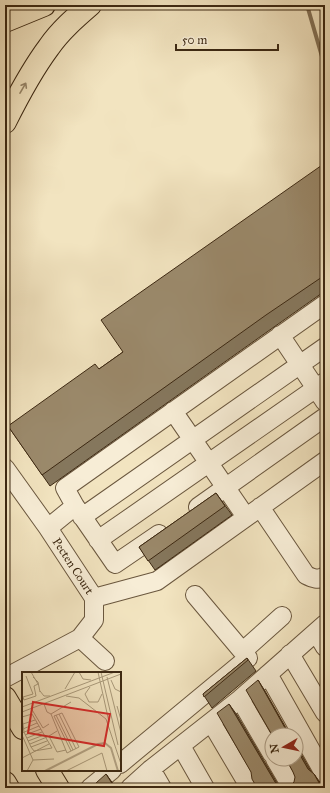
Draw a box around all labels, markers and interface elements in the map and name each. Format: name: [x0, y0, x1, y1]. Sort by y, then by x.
scale bar: [176, 26, 278, 52]
text: 50 m: [182, 33, 207, 47]
one-way arrow: [20, 82, 28, 94]
street label: Pecten Court: [50, 535, 97, 597]
inset map: [22, 672, 121, 771]
north arrow: [264, 727, 304, 767]
text: N: [267, 742, 282, 754]

